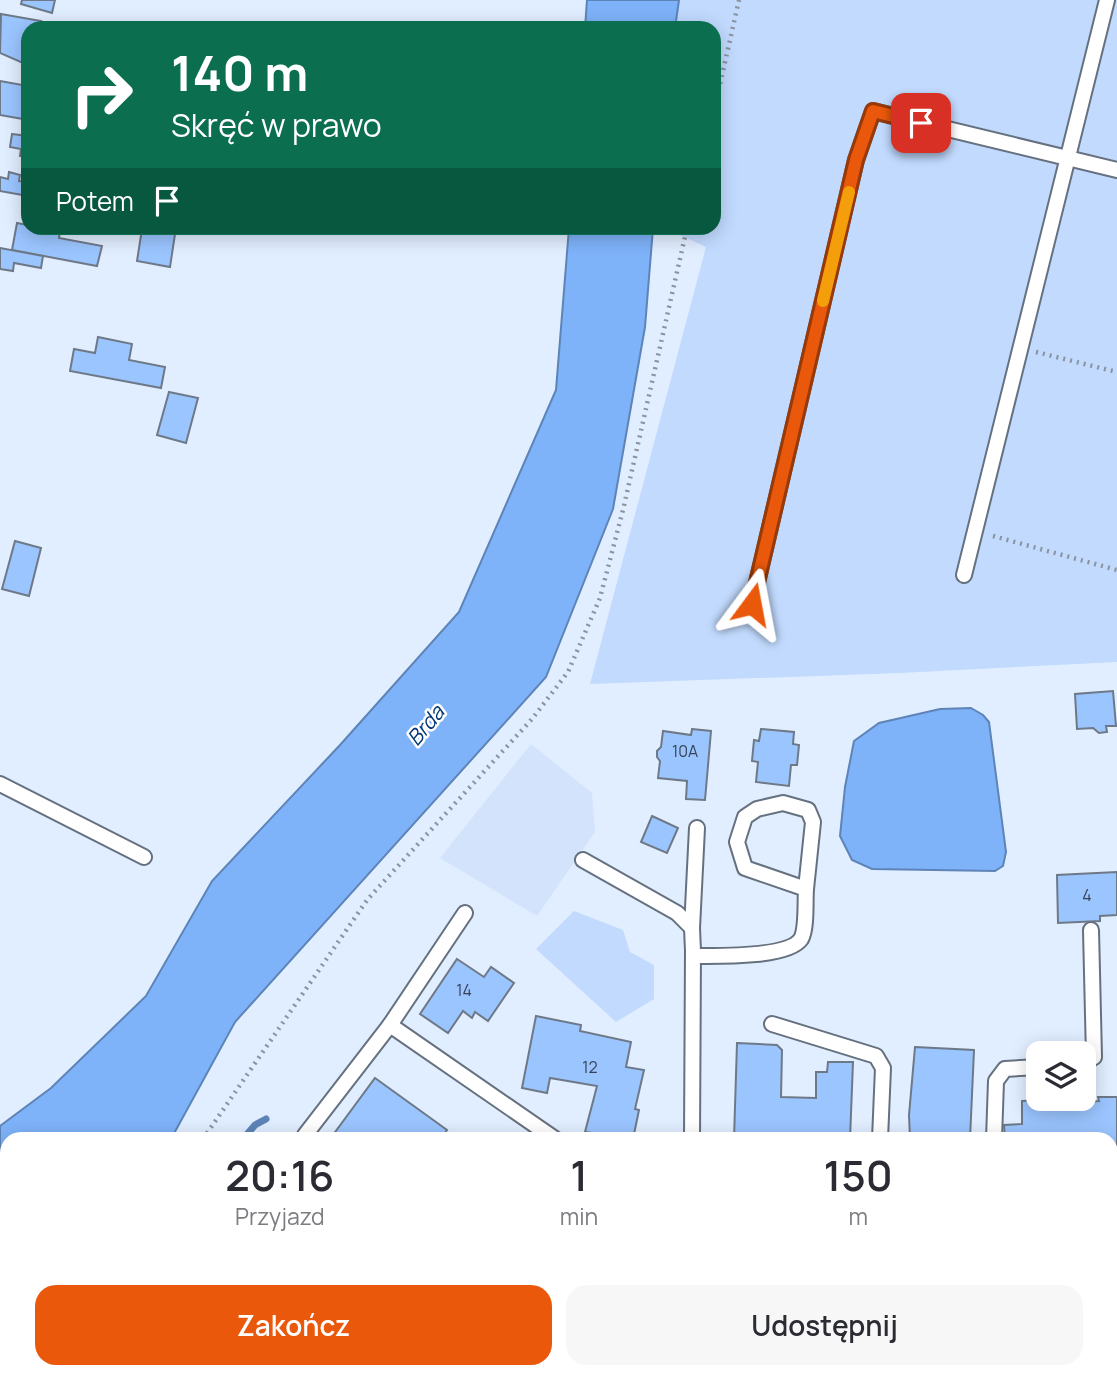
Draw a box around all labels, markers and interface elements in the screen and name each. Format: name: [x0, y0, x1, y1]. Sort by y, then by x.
text: 140 m: [171, 39, 308, 106]
icon: right: [56, 49, 147, 140]
pin: [891, 93, 951, 153]
text: Skręć w prawo: [171, 103, 382, 147]
icon: arrive: [902, 104, 940, 142]
icon: arrive: [148, 182, 186, 220]
text: Potem: [56, 183, 134, 219]
position arrow: [715, 567, 789, 641]
water label: Brda: [400, 698, 451, 751]
house number: 10A: [672, 740, 698, 762]
house number: 4: [1082, 884, 1092, 906]
house number: 14: [456, 979, 472, 1001]
map controls: [1026, 1041, 1096, 1111]
button: layers: [1026, 1041, 1096, 1111]
house number: 12: [582, 1056, 598, 1078]
text: 20:16: [225, 1146, 334, 1204]
text: 1: [570, 1146, 588, 1204]
text: 150: [824, 1146, 893, 1204]
text: Przyjazd: [235, 1200, 325, 1232]
text: min: [560, 1200, 598, 1232]
text: m: [848, 1200, 868, 1232]
button: Zakończ: [35, 1285, 552, 1365]
button: Udostępnij: [566, 1285, 1083, 1365]

